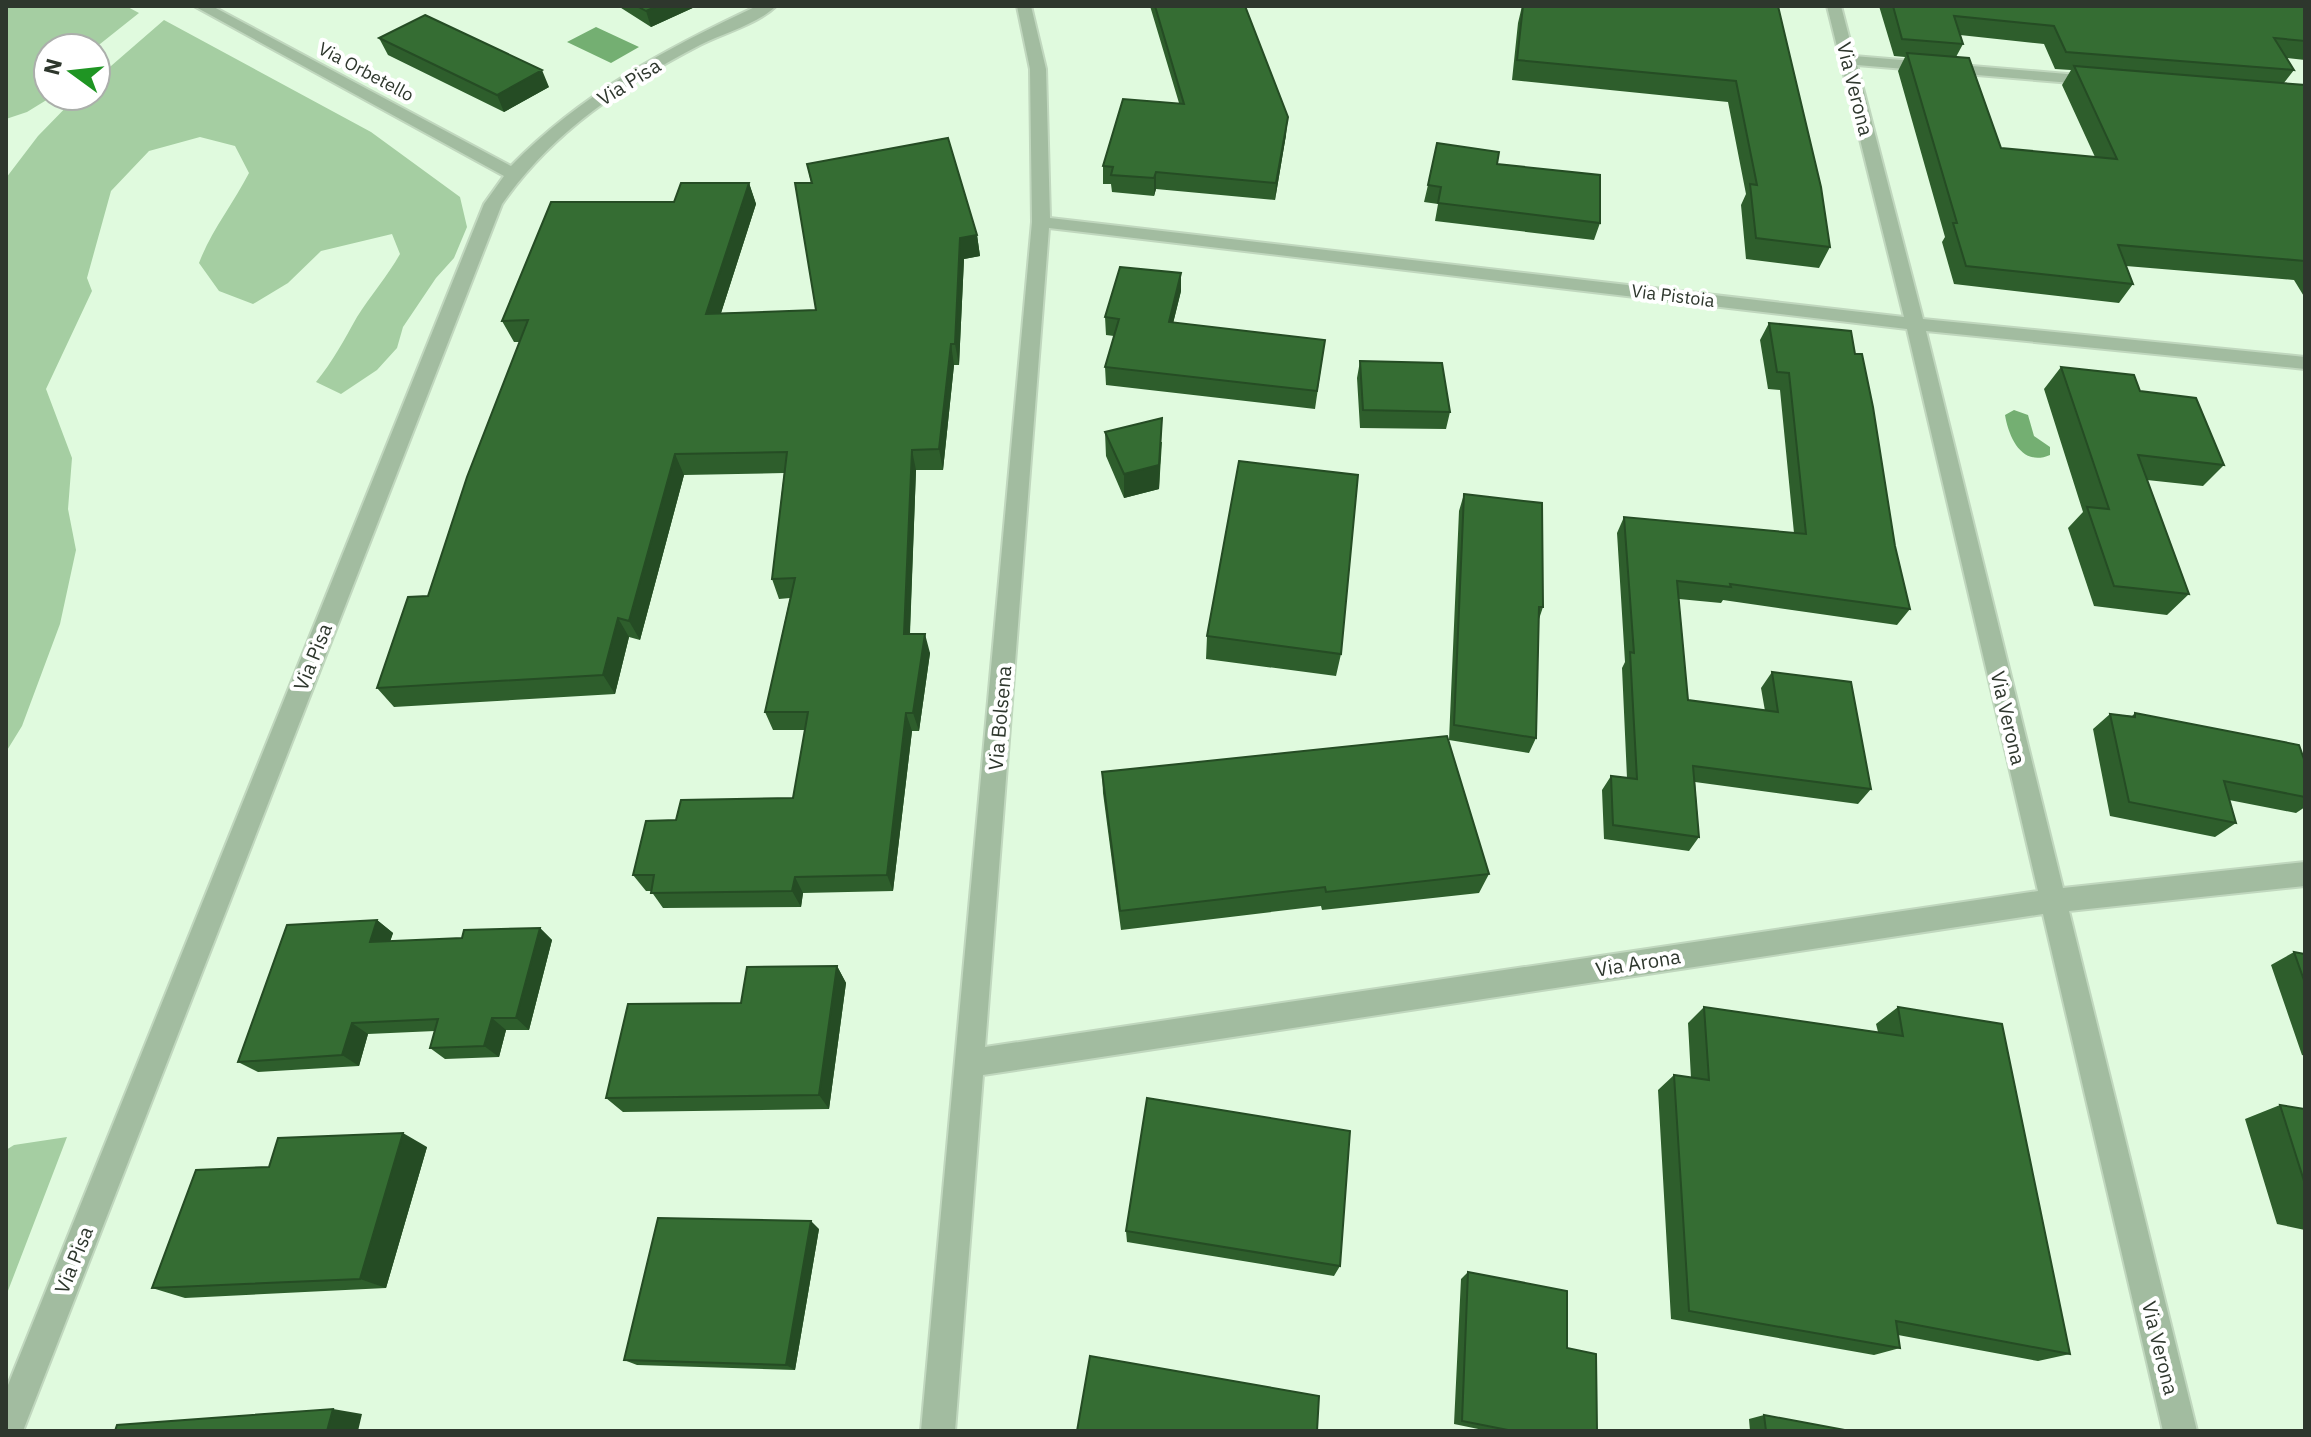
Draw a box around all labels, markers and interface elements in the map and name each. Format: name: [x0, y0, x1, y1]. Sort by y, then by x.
north arrow: [32, 32, 112, 112]
street label: Via Orbetello: [315, 37, 418, 106]
street label: Via Verona: [1831, 39, 1880, 139]
street label: Via Pisa: [592, 51, 666, 112]
text: N: [36, 55, 68, 78]
street label: Via Pistoia: [1630, 279, 1716, 312]
street label: Via Pisa: [287, 619, 338, 694]
street label: Via Bolsena: [981, 664, 1018, 771]
street label: Via Verona: [1985, 668, 2032, 768]
street label: Via Arona: [1593, 942, 1683, 983]
street label: Via Pisa: [48, 1222, 99, 1297]
street label: Via Verona: [2136, 1298, 2185, 1398]

